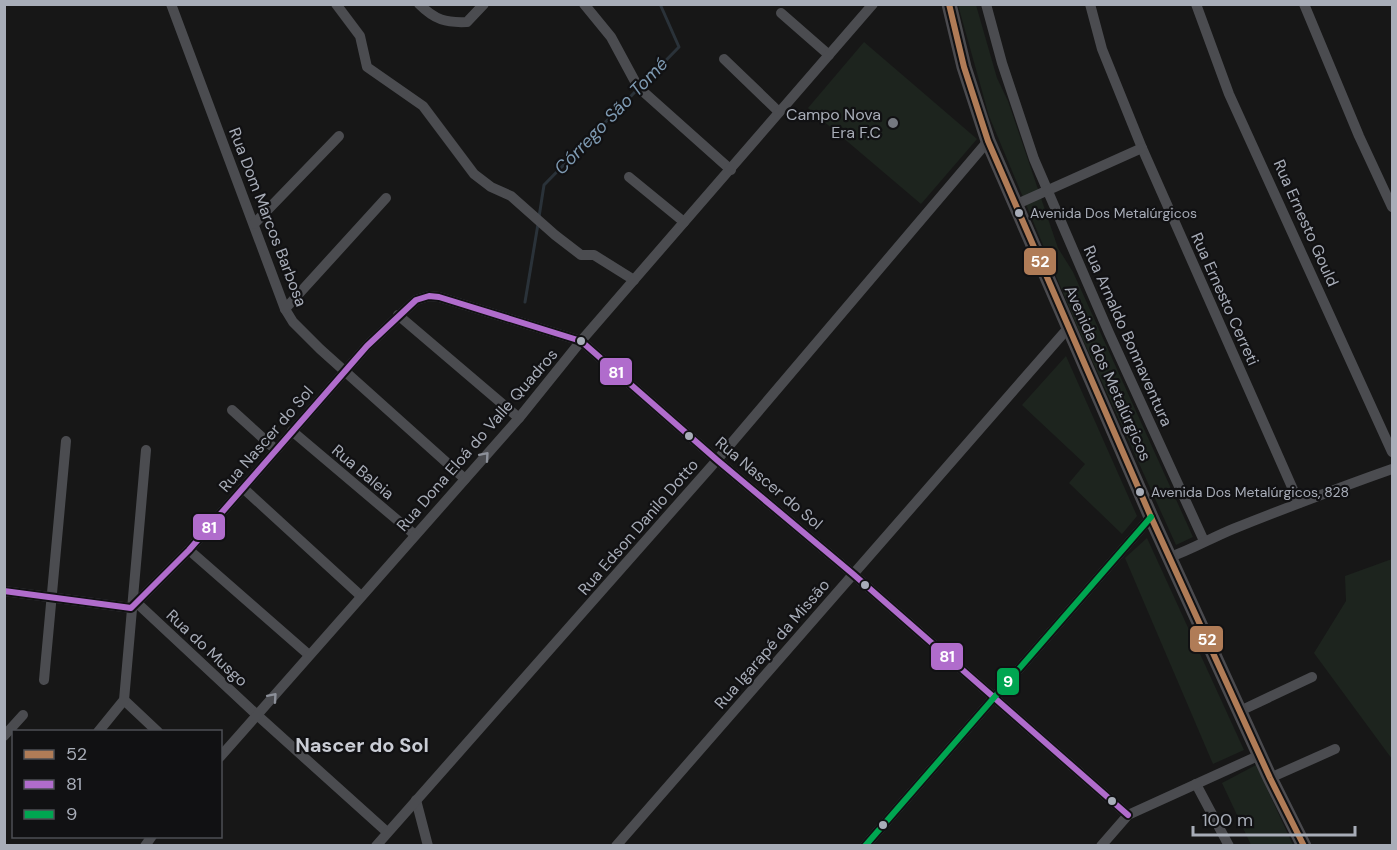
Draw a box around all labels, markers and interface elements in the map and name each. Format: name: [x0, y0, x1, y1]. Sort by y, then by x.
water label: Córrego São Tomé: [549, 52, 673, 180]
place label: Campo Nova Era F.C: [786, 104, 881, 143]
marker: Campo Nova Era F.C: [886, 116, 900, 130]
street label: Rua Dom Marcos Barbosa: [224, 125, 312, 309]
street label: Rua Ernesto Gould: [1269, 156, 1343, 290]
place label: Avenida Dos Metalúrgicos: [1030, 204, 1197, 222]
marker: Avenida Dos Metalúrgicos: [1013, 207, 1025, 219]
street label: Rua Ernesto Cerreti: [1186, 229, 1264, 369]
street label: Rua Arnaldo Bonnaventura: [1079, 242, 1177, 430]
line badge: 52: [1023, 247, 1057, 276]
text: 52: [1030, 251, 1050, 272]
street label: Avenida dos Metalúrgicos: [1060, 282, 1156, 464]
unlabelled marker: [575, 335, 587, 347]
street label: Rua Dona Eloá do Valle Quadros: [392, 344, 562, 536]
line badge: 81: [599, 357, 633, 386]
text: 81: [608, 362, 624, 383]
street label: Rua Nascer do Sol: [214, 382, 318, 496]
unlabelled marker: [683, 430, 695, 442]
street label: Rua Nascer do Sol: [711, 432, 827, 534]
street label: Rua Baleia: [327, 440, 399, 504]
one-way arrow: [478, 452, 489, 463]
street label: Rua Edson Danilo Dotto: [573, 455, 703, 599]
place label: Avenida Dos Metalúrgicos, 828: [1151, 483, 1349, 501]
marker: Avenida Dos Metalúrgicos, 828: [1134, 486, 1146, 498]
line badge: 81: [192, 513, 226, 541]
text: 81: [201, 517, 217, 538]
street label: Rua Igarapé da Missão: [710, 575, 834, 713]
unlabelled marker: [859, 579, 871, 591]
street label: Rua do Musgo: [162, 605, 252, 691]
line badge: 52: [1189, 625, 1224, 653]
text: 52: [1197, 629, 1217, 650]
line badge: 81: [930, 642, 964, 671]
text: 81: [939, 646, 955, 667]
line badge: 9: [996, 667, 1020, 696]
text: 9: [1003, 671, 1013, 692]
one-way arrow: [266, 693, 277, 704]
legend: [12, 730, 222, 838]
district label: Nascer do Sol: [295, 732, 429, 758]
text: 52: [66, 742, 87, 766]
text: 81: [66, 772, 82, 796]
unlabelled marker: [1106, 795, 1118, 807]
scale bar: [1193, 799, 1355, 837]
text: 9: [66, 802, 77, 826]
text: 100 m: [1202, 808, 1253, 832]
unlabelled marker: [877, 819, 889, 831]

